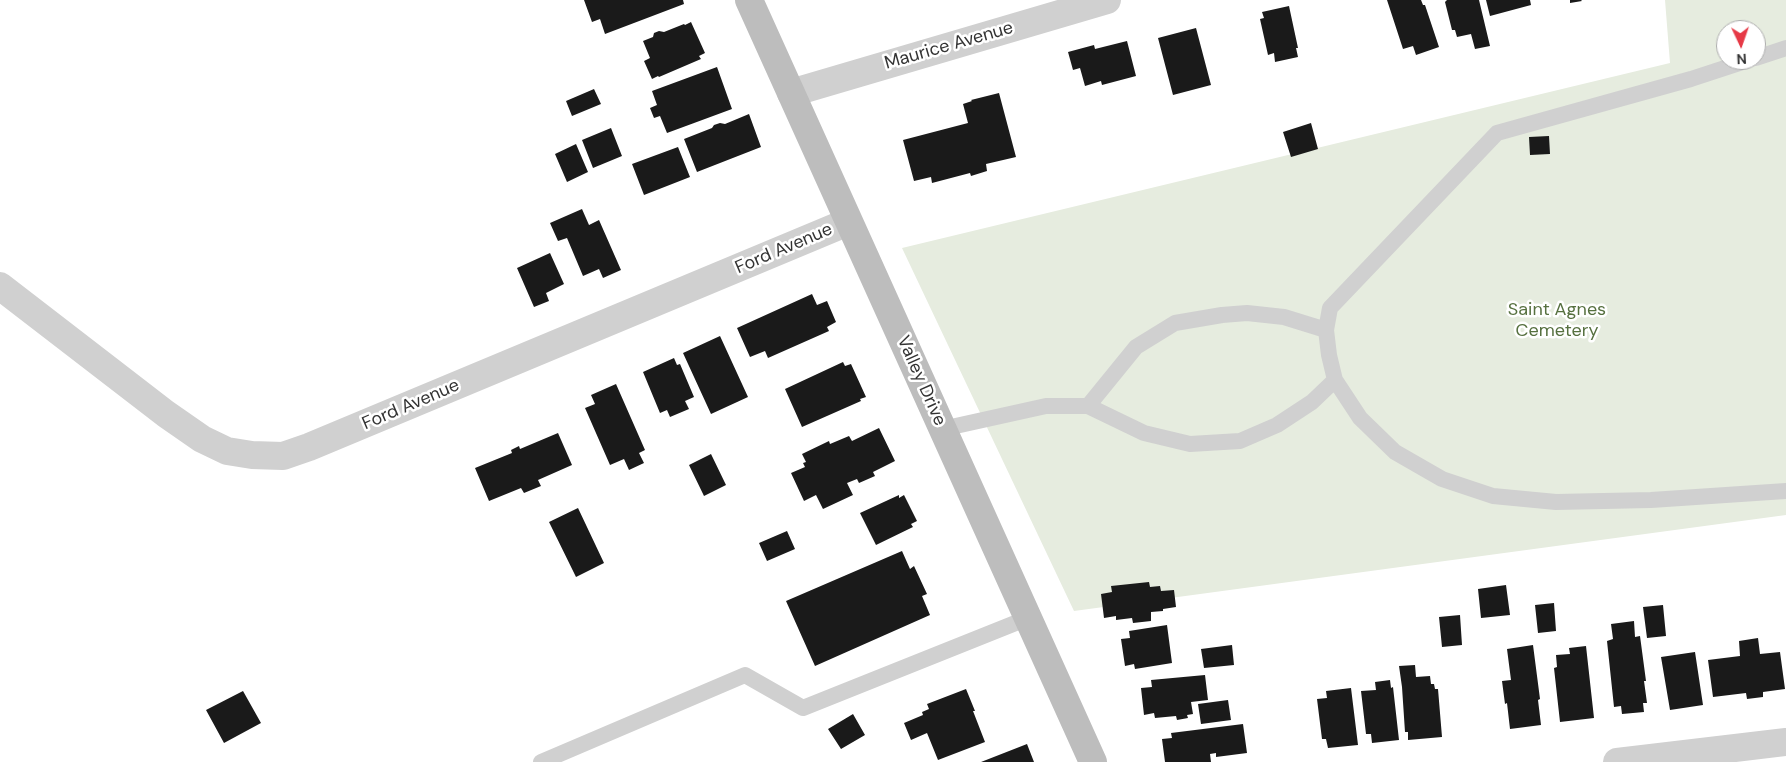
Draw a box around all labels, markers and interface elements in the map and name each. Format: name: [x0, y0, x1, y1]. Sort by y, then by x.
street label: Maurice Avenue: [882, 17, 1016, 75]
north arrow: [1716, 20, 1766, 70]
text: N: [1736, 50, 1747, 68]
street label: Ford Avenue: [732, 219, 836, 279]
park label: Saint Agnes Cemetery: [1508, 299, 1606, 342]
street label: Valley Drive: [892, 333, 950, 429]
street label: Ford Avenue: [359, 375, 463, 435]

